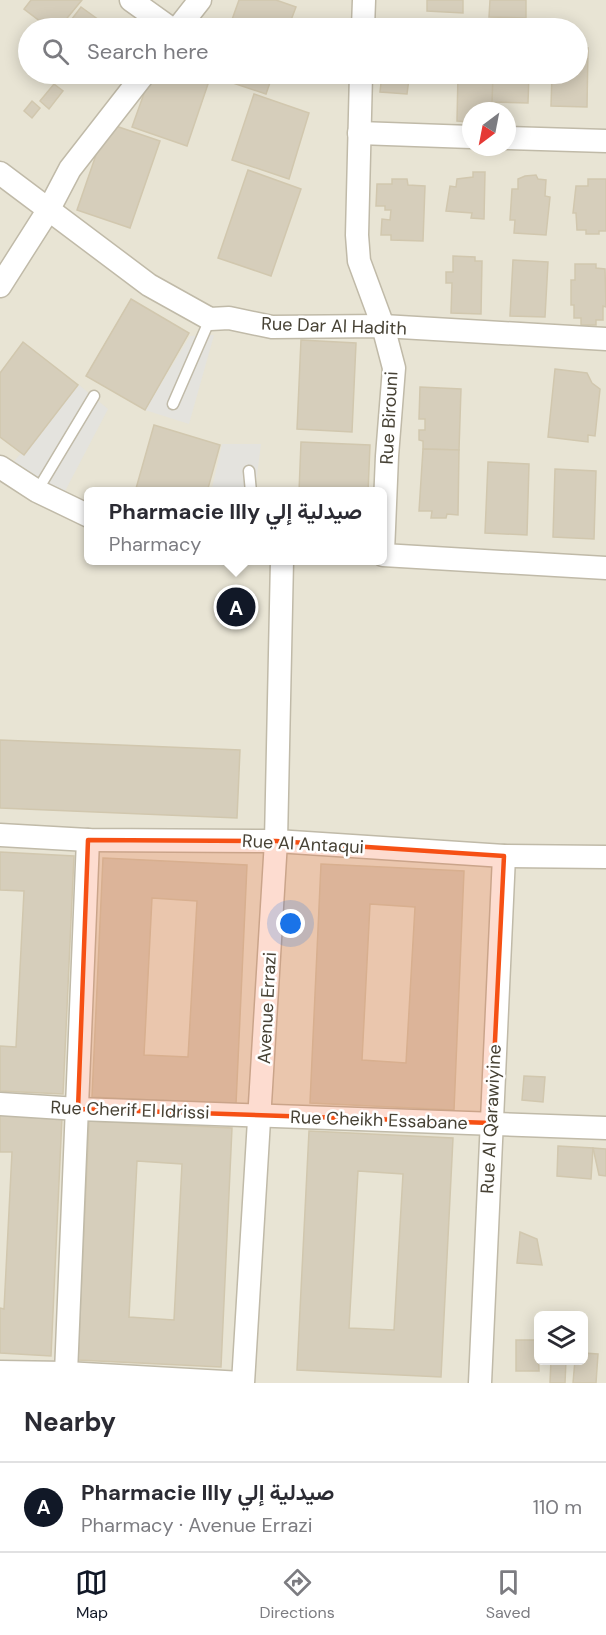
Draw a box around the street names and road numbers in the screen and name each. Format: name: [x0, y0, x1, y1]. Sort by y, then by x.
street label: Rue Dar Al Hadith: [261, 311, 407, 341]
street label: Rue Birouni: [375, 371, 403, 465]
street label: Rue Al Antaqui: [242, 829, 364, 859]
street label: Avenue Errazi: [252, 952, 282, 1064]
street label: Rue Al Qarawiyine: [475, 1044, 507, 1194]
street label: Rue Cherif El Idrissi: [50, 1095, 210, 1125]
street label: Rue Cheikh Essabane: [290, 1105, 468, 1135]

